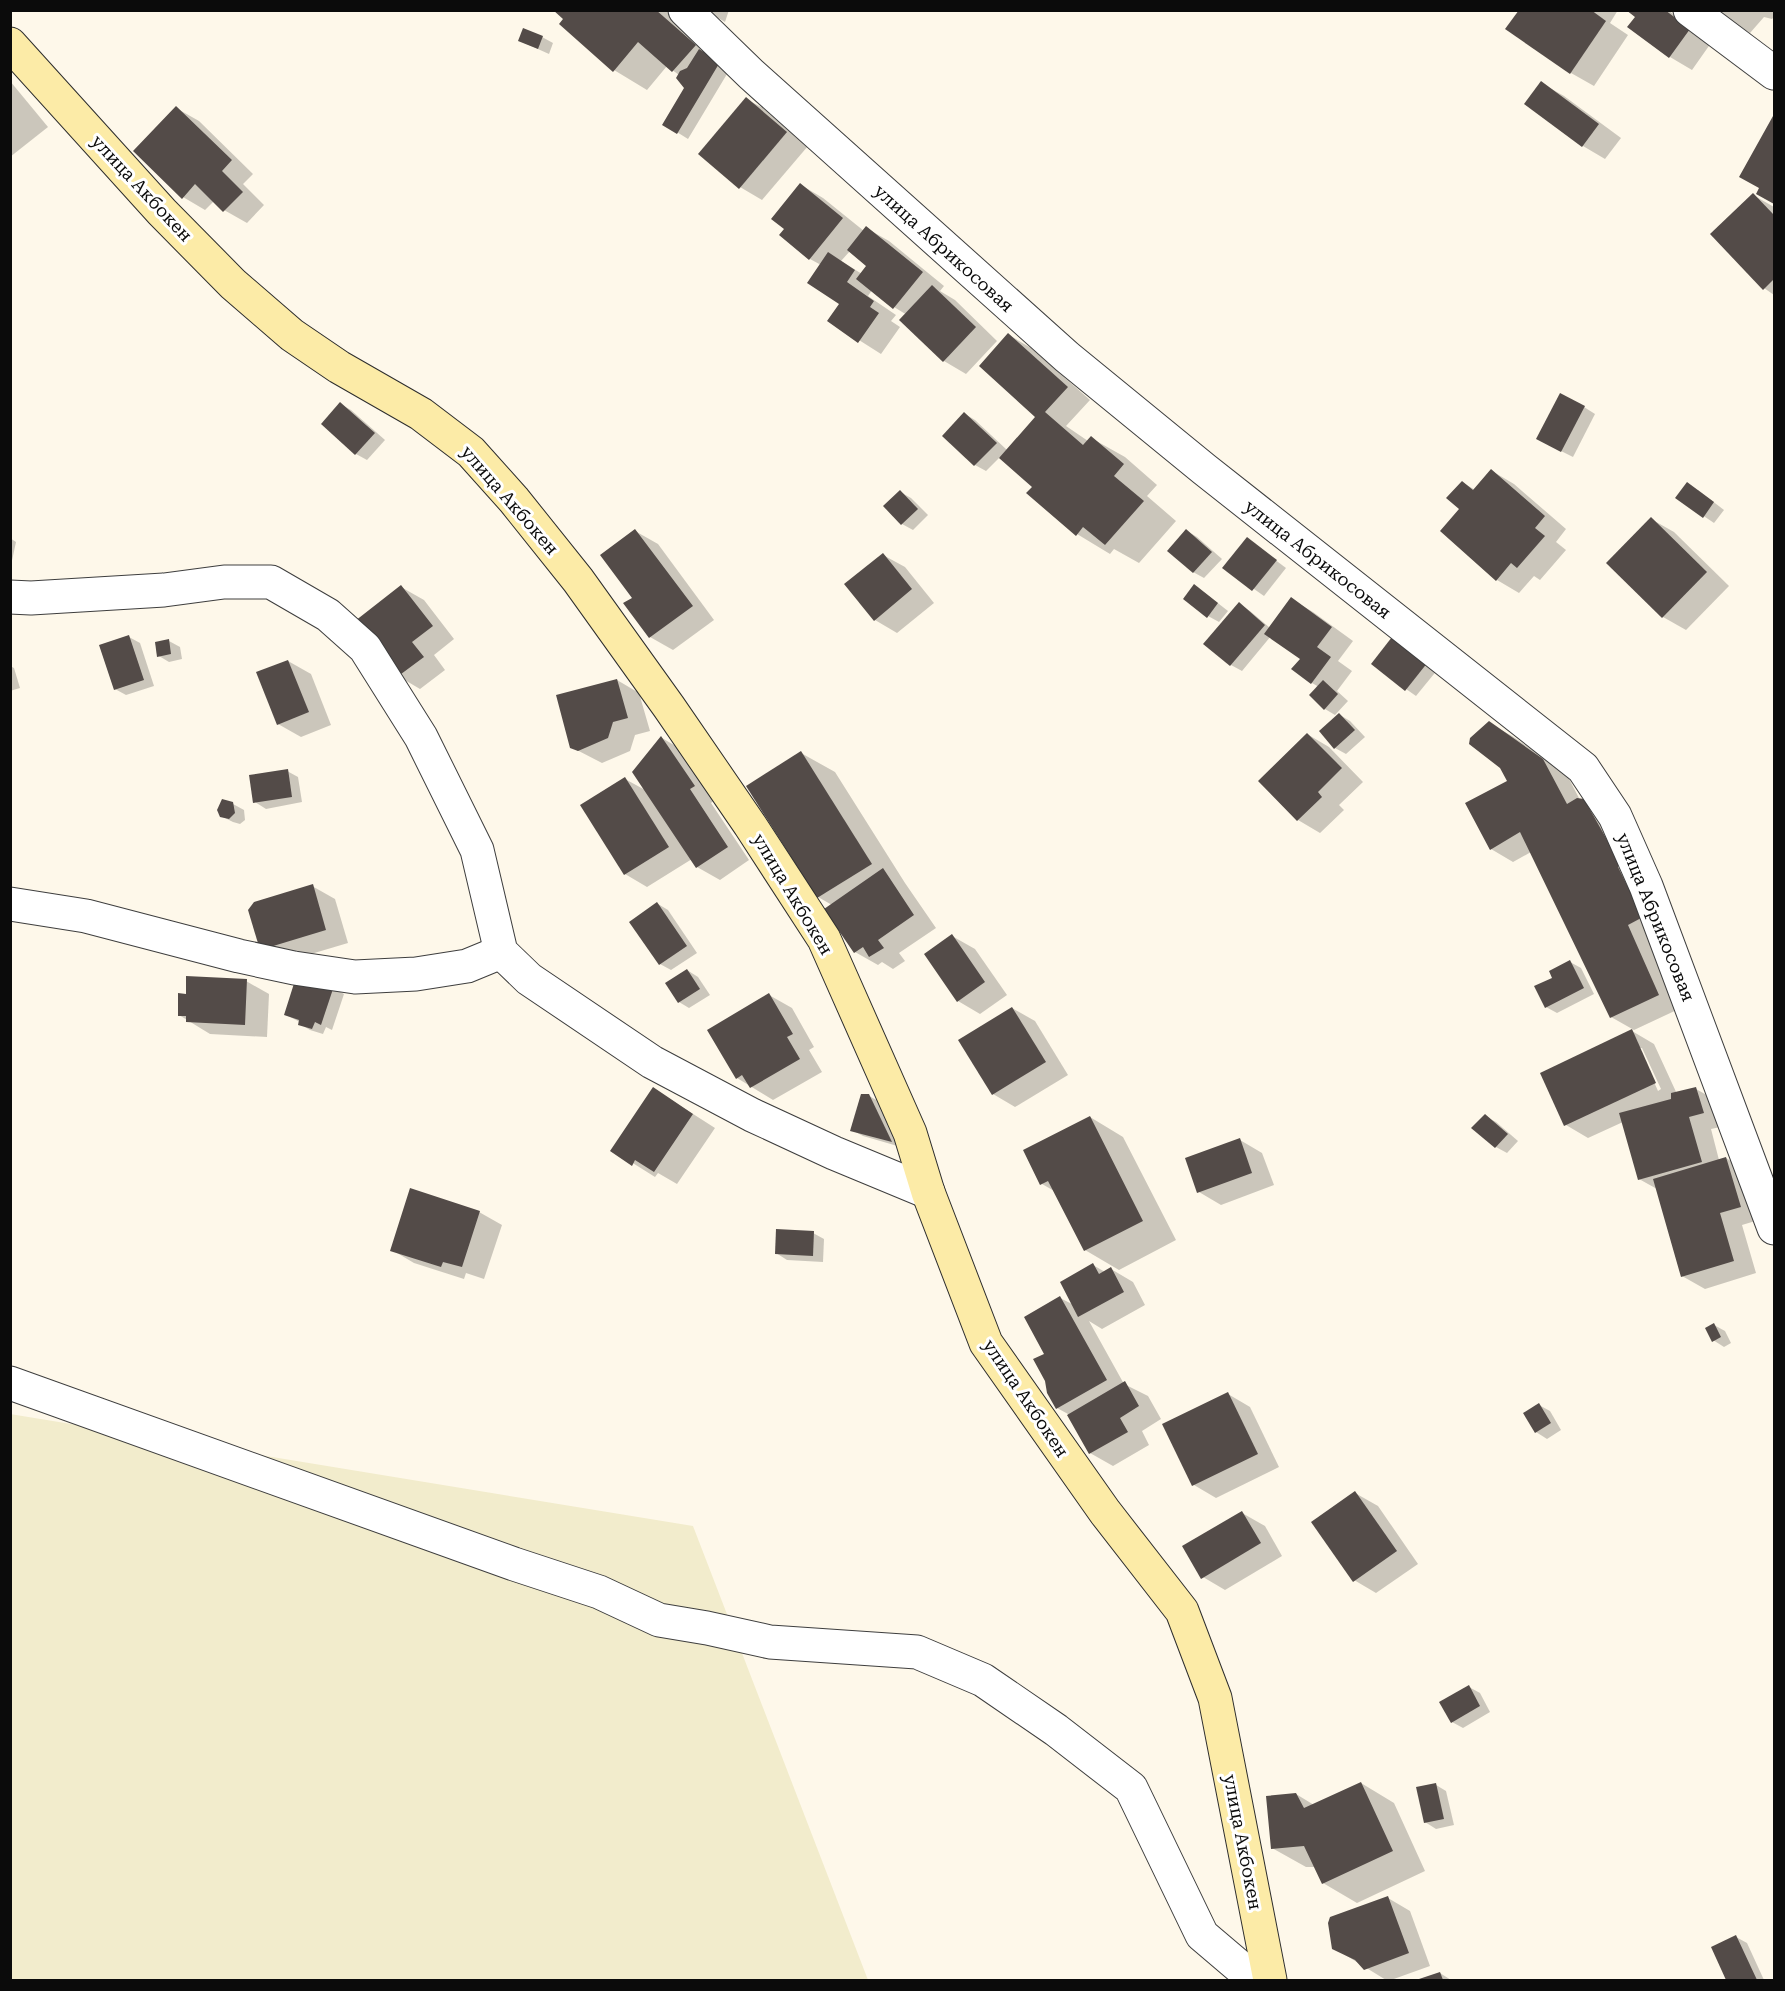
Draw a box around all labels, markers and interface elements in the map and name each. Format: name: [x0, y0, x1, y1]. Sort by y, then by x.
street label: улица Акбокен: [87, 131, 197, 246]
street label: улица Абрикосовая: [870, 180, 1018, 316]
street label: улица Акбокен: [457, 441, 563, 559]
street label: улица Абрикосовая: [1241, 495, 1395, 623]
street label: улица Акбокен: [749, 830, 838, 959]
street label: улица Абрикосовая: [1613, 830, 1699, 1004]
street label: улица Акбокен: [979, 1335, 1073, 1461]
street label: улица Акбокен: [1220, 1772, 1266, 1912]

